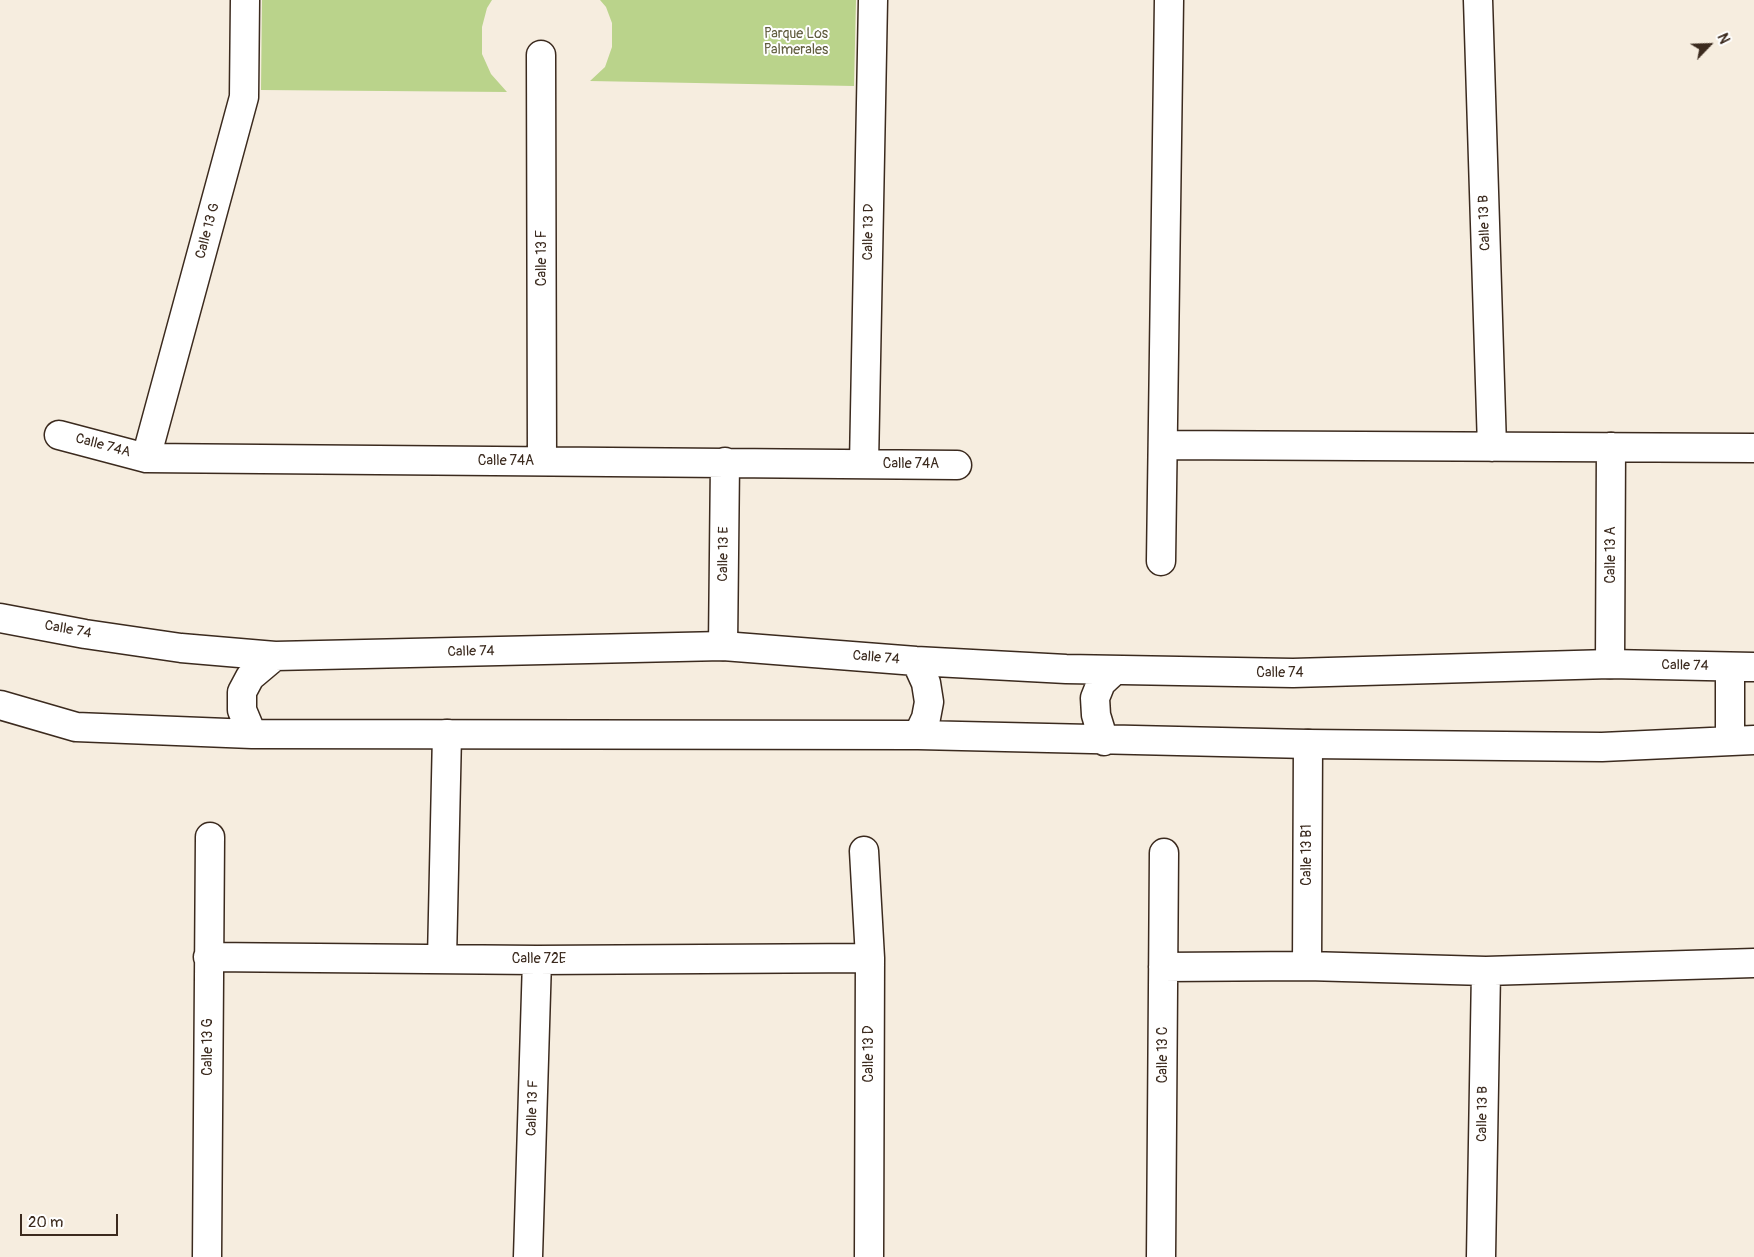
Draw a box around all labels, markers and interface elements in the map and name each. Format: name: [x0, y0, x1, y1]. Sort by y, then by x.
north arrow: [1684, 20, 1734, 70]
park label: Parque Los Palmerales: [764, 26, 828, 58]
text: N: [1713, 31, 1733, 46]
street label: Calle 13 B: [1476, 195, 1494, 251]
street label: Calle 13 G: [192, 201, 224, 261]
street label: Calle 13 D: [860, 203, 878, 261]
street label: Calle 13 F: [534, 230, 550, 286]
street label: Calle 74A: [74, 431, 132, 461]
street label: Calle 74A: [478, 453, 534, 469]
street label: Calle 74A: [883, 456, 939, 472]
street label: Calle 13 E: [715, 526, 733, 582]
street label: Calle 13 A: [1603, 526, 1619, 584]
street label: Calle 74: [43, 618, 93, 642]
street label: Calle 74: [447, 643, 495, 661]
street label: Calle 74: [852, 648, 900, 668]
street label: Calle 74: [1661, 657, 1709, 675]
street label: Calle 74: [1256, 665, 1304, 681]
street label: Calle 13 B1: [1299, 824, 1315, 886]
street label: Calle 72E: [512, 951, 566, 967]
street label: Calle 13 G: [200, 1018, 216, 1076]
street label: Calle 13 D: [861, 1026, 877, 1082]
street label: Calle 13 C: [1155, 1027, 1171, 1083]
street label: Calle 13 F: [524, 1079, 542, 1137]
street label: Calle 13 B: [1474, 1086, 1492, 1142]
scale bar: [22, 1204, 120, 1236]
text: 20 m: [28, 1213, 63, 1232]

